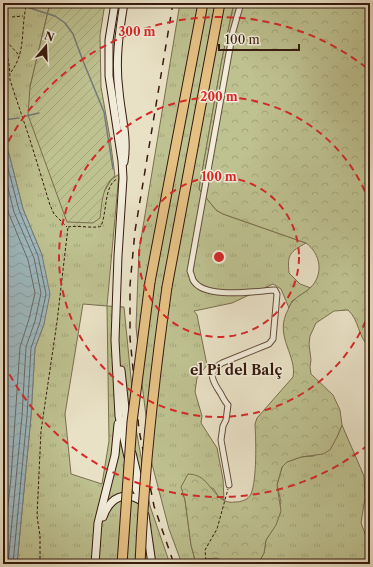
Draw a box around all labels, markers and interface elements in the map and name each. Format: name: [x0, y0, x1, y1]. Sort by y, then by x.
text: 300 m: [118, 24, 156, 39]
north arrow: [26, 26, 66, 66]
scale bar: [219, 26, 299, 52]
text: N: [42, 28, 56, 45]
text: 100 m: [225, 32, 260, 47]
text: 200 m: [200, 89, 238, 104]
text: 100 m: [201, 169, 237, 184]
centre of rings: [212, 250, 226, 264]
district label: el Pi del Balç: [190, 361, 282, 379]

